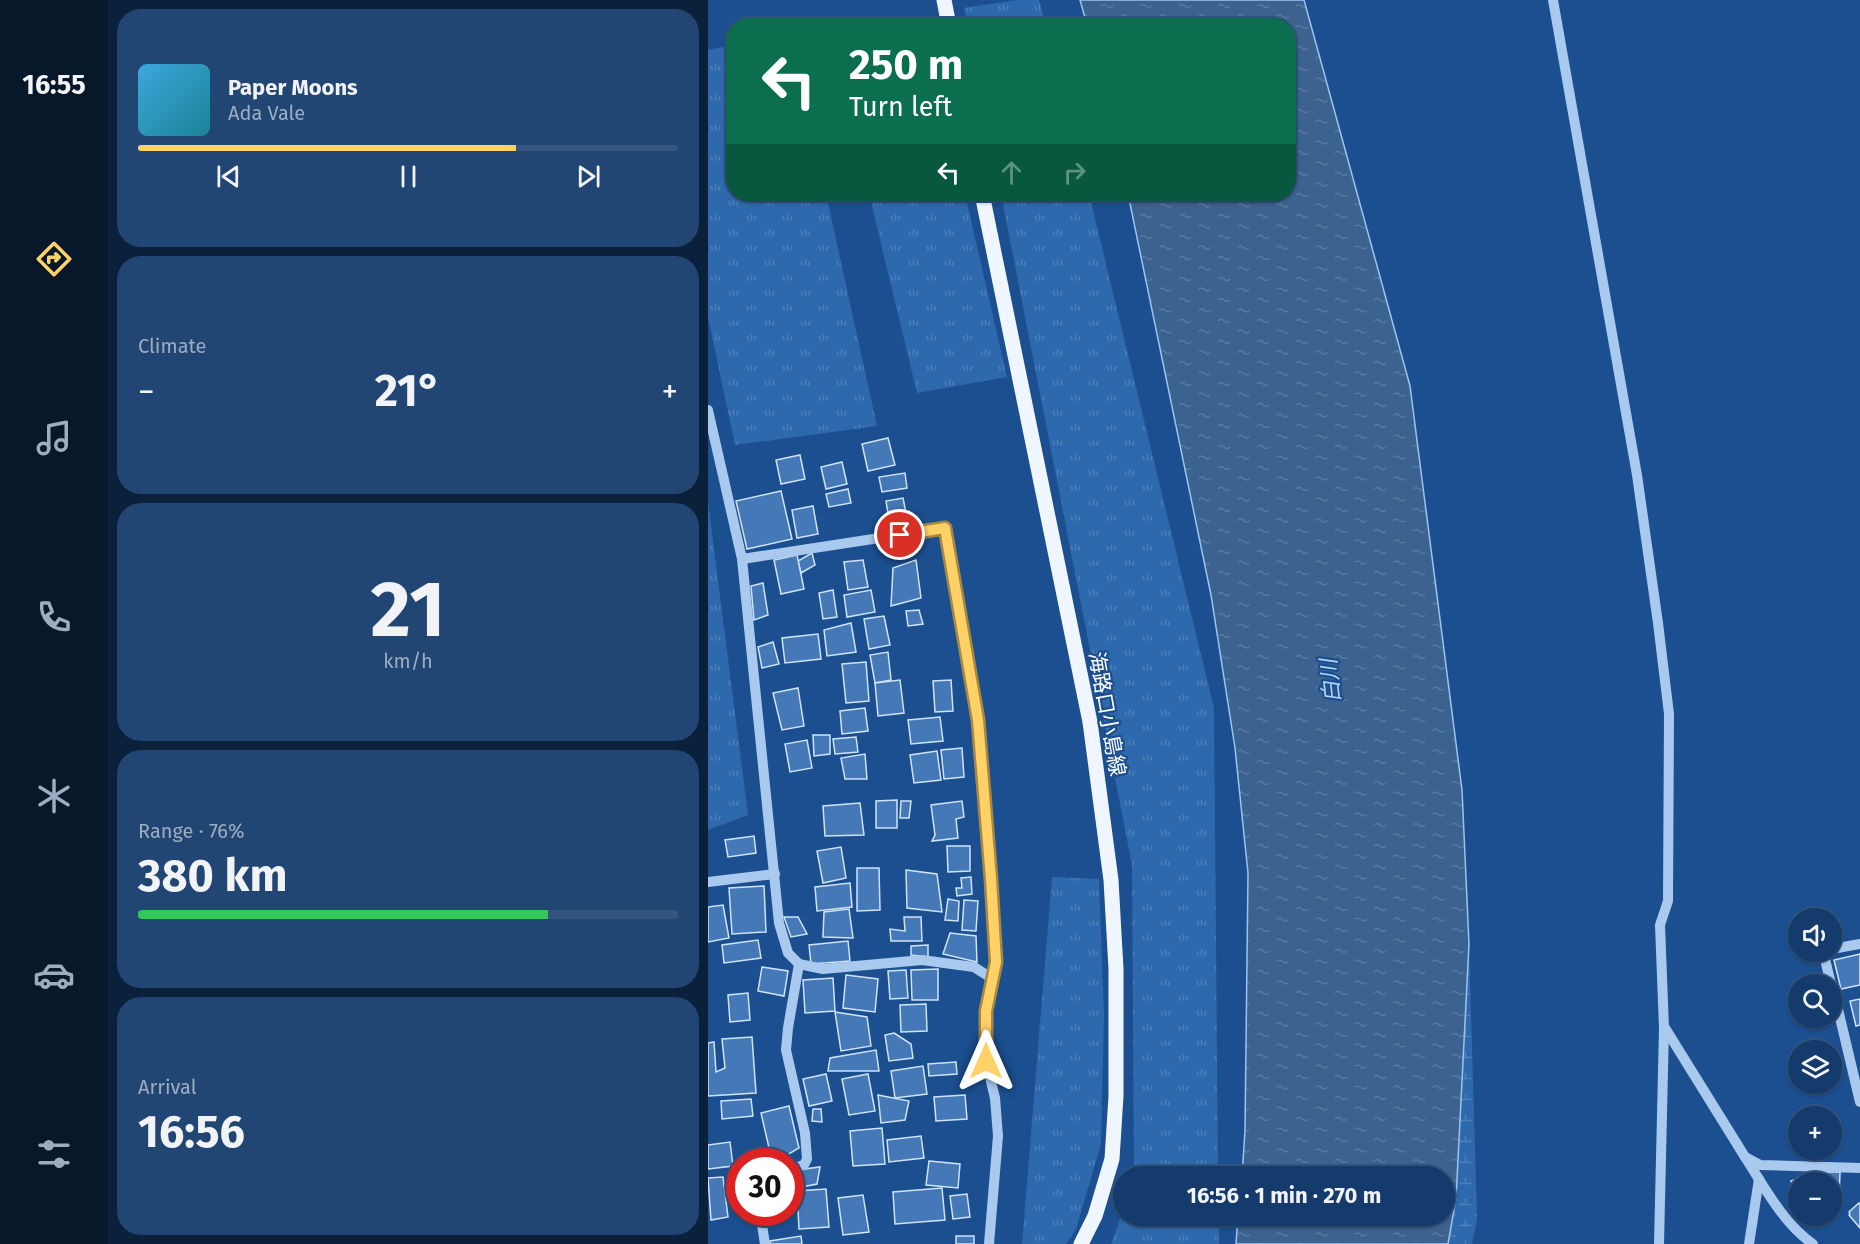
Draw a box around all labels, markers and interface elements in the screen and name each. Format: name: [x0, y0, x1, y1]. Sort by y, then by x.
text: 250 m: [849, 40, 963, 90]
icon: left: [750, 42, 828, 120]
text: 16:55: [22, 69, 86, 101]
text: Paper Moons: [228, 74, 358, 101]
text: Turn left: [849, 91, 952, 123]
text: Ada Vale: [228, 101, 305, 125]
icon: left: [932, 156, 965, 189]
icon: ahead: [995, 156, 1028, 189]
icon: right: [1058, 156, 1091, 189]
icon: previous: [212, 160, 245, 193]
icon: pause: [392, 160, 425, 193]
icon: next: [572, 160, 605, 193]
icon: directions: [33, 238, 75, 280]
text: Climate: [138, 334, 206, 358]
text: 21°: [375, 364, 441, 418]
text: −: [138, 372, 155, 412]
text: +: [662, 372, 678, 412]
icon: music: [33, 417, 75, 459]
pin: [874, 509, 925, 560]
icon: arrive: [883, 518, 916, 551]
text: 21: [371, 563, 445, 657]
icon: phone: [33, 596, 75, 638]
text: km/h: [383, 649, 433, 673]
street label: 海路口小島線: [1083, 650, 1131, 778]
water label: 白川: [1315, 656, 1346, 704]
icon: climate: [33, 775, 75, 817]
text: Range · 76%: [138, 819, 244, 843]
text: 380 km: [138, 849, 287, 903]
map controls: [1788, 908, 1842, 1226]
button: sound: [1788, 908, 1842, 962]
icon: car: [33, 954, 75, 996]
button: search: [1788, 974, 1842, 1028]
position arrow: [954, 1029, 1018, 1093]
button: layers: [1788, 1040, 1842, 1094]
text: Arrival: [138, 1075, 197, 1099]
text: 16:56: [138, 1105, 245, 1159]
button: +: [1788, 1106, 1842, 1160]
icon: filters: [33, 1133, 75, 1175]
speed limit sign: 30: [726, 1148, 804, 1226]
button: −: [1788, 1172, 1842, 1226]
text: 16:56 · 1 min · 270 m: [1187, 1182, 1381, 1209]

